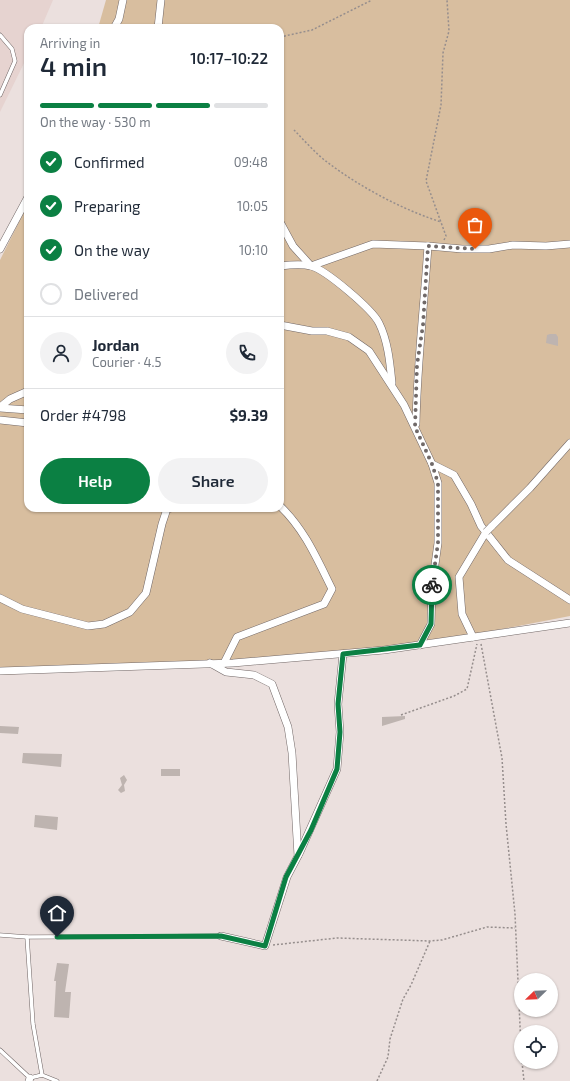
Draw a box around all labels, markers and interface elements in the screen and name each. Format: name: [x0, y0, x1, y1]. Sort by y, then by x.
text: Arriving in: [40, 35, 100, 51]
text: 10:17–10:22: [190, 49, 268, 67]
text: 4 min: [40, 50, 107, 81]
text: On the way · 530 m: [40, 114, 151, 130]
icon: check: [40, 151, 62, 173]
text: Confirmed: [74, 153, 145, 171]
text: 09:48: [234, 154, 268, 170]
icon: check: [40, 195, 62, 217]
text: Preparing: [74, 197, 140, 215]
text: 10:05: [237, 198, 268, 214]
pin: [458, 208, 492, 249]
icon: bag: [464, 214, 486, 236]
icon: check: [40, 239, 62, 261]
text: On the way: [74, 241, 150, 259]
text: 10:10: [239, 242, 268, 258]
text: Delivered: [74, 285, 139, 303]
button: person: [40, 332, 82, 374]
button: phone: [226, 332, 268, 374]
text: Jordan: [92, 336, 139, 354]
text: Courier · 4.5: [92, 354, 161, 370]
text: Order #4798: [40, 406, 126, 424]
text: $9.39: [229, 406, 268, 424]
button: Help: [40, 458, 150, 504]
button: Share: [158, 458, 268, 504]
courier: [412, 565, 452, 605]
icon: bike: [421, 574, 443, 596]
pin: [40, 896, 74, 937]
icon: home: [46, 902, 68, 924]
north arrow: [514, 973, 558, 1017]
map controls: [514, 973, 558, 1069]
button: locate: [514, 1025, 558, 1069]

